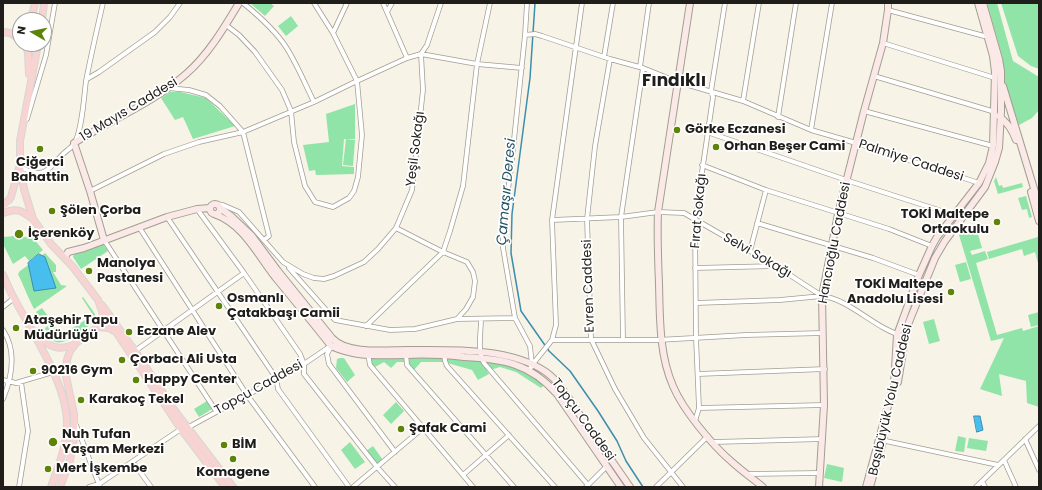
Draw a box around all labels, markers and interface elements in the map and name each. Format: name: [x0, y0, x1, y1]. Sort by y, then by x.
north arrow: [12, 12, 52, 52]
text: N: [13, 25, 30, 36]
district label: Fındıklı: [642, 72, 706, 92]
street label: 19 Mayıs Caddesi: [77, 75, 181, 145]
street label: Yeşil Sokağı: [404, 110, 428, 188]
place label: Görke Eczanesi: [685, 122, 786, 138]
marker: Görke Eczanesi: [672, 125, 682, 135]
street label: Palmiye Caddesi: [857, 137, 965, 185]
water label: Çamaşır Deresi: [494, 138, 520, 246]
place label: Orhan Beşer Cami: [724, 139, 845, 155]
marker: Orhan Beşer Cami: [711, 142, 721, 152]
marker: Ciğerci Bahattin: [35, 144, 45, 154]
place label: Ciğerci Bahattin: [11, 155, 69, 186]
street label: Fırat Sokağı: [688, 173, 710, 249]
street label: Hancıoğlu Caddesi: [816, 181, 854, 305]
place label: Şölen Çorba: [60, 203, 141, 219]
marker: Şölen Çorba: [47, 206, 57, 216]
place label: TOKİ Maltepe Ortaokulu: [901, 207, 989, 238]
marker: TOKİ Maltepe Ortaokulu: [992, 217, 1002, 227]
place label: İçerenköy: [28, 226, 95, 242]
marker: İçerenköy: [13, 228, 25, 240]
street label: Selvi Sokağı: [720, 230, 794, 282]
street label: Evren Caddesi: [580, 239, 598, 333]
place label: Manolya Pastanesi: [97, 256, 163, 287]
marker: Manolya Pastanesi: [84, 266, 94, 276]
place label: TOKİ Maltepe Anadolu Lisesi: [847, 277, 943, 308]
marker: TOKİ Maltepe Anadolu Lisesi: [946, 287, 956, 297]
place label: Osmanlı Çatakbaşı Camii: [227, 291, 340, 322]
marker: Osmanlı Çatakbaşı Camii: [214, 301, 224, 311]
place label: Ataşehir Tapu Müdürlüğü: [24, 313, 118, 344]
marker: Ataşehir Tapu Müdürlüğü: [11, 323, 21, 333]
street label: Başıbüyük Yolu Caddesi: [866, 323, 916, 477]
place label: Eczane Alev: [137, 324, 216, 340]
marker: Eczane Alev: [124, 327, 134, 337]
place label: Çorbacı Ali Usta: [130, 352, 237, 368]
marker: Çorbacı Ali Usta: [117, 355, 127, 365]
street label: Topçu Caddesi: [212, 357, 306, 419]
place label: 90216 Gym: [41, 363, 113, 379]
marker: 90216 Gym: [28, 366, 38, 376]
place label: Happy Center: [144, 372, 236, 388]
marker: Happy Center: [131, 375, 141, 385]
street label: Topçu Caddesi: [548, 376, 618, 464]
place label: Karakoç Tekel: [89, 392, 184, 408]
marker: Karakoç Tekel: [76, 395, 86, 405]
place label: Şafak Cami: [409, 421, 486, 437]
marker: Şafak Cami: [396, 424, 406, 434]
place label: Nuh Tufan Yaşam Merkezi: [62, 427, 164, 458]
marker: Nuh Tufan Yaşam Merkezi: [47, 436, 59, 448]
place label: BİM: [232, 437, 256, 453]
marker: BİM: [219, 440, 229, 450]
marker: Komagene: [228, 454, 238, 464]
place label: Mert İşkembe: [56, 461, 147, 477]
marker: Mert İşkembe: [43, 464, 53, 474]
place label: Komagene: [196, 465, 270, 481]

